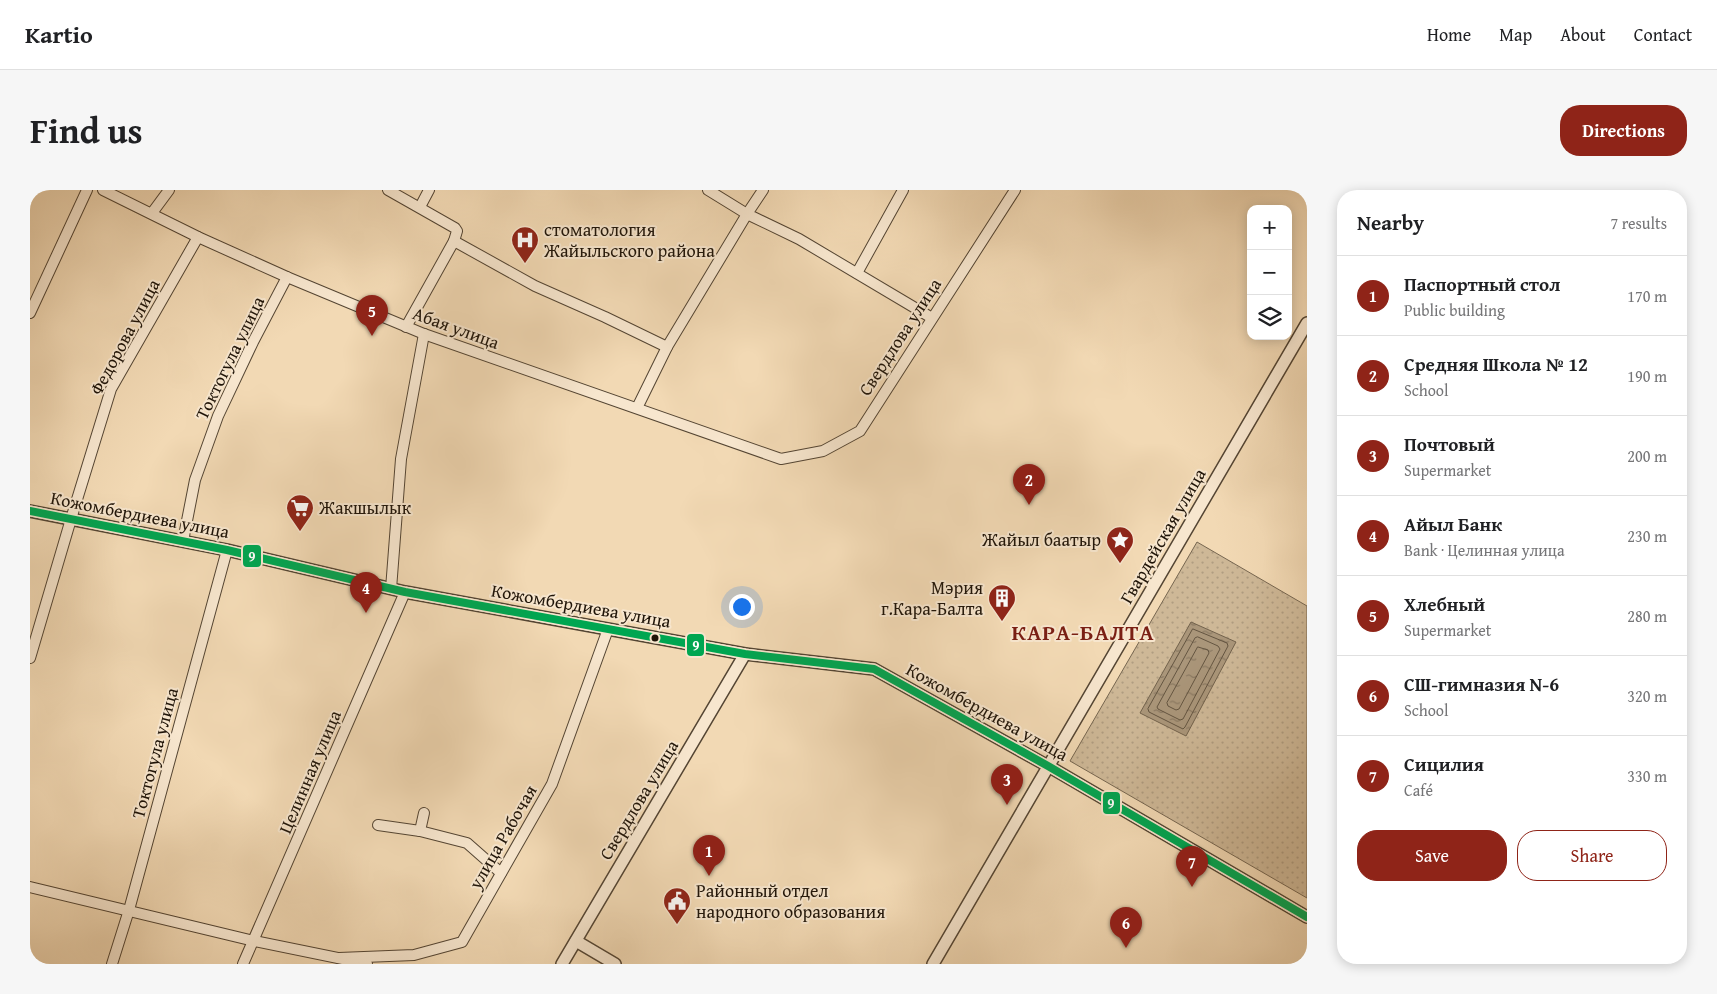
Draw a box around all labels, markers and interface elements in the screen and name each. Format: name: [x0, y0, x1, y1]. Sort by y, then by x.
text: Kartio: [25, 17, 93, 52]
text: Home: [1427, 21, 1471, 48]
text: Map: [1499, 21, 1532, 48]
text: About: [1560, 21, 1606, 48]
text: Contact: [1634, 21, 1692, 48]
text: Find us: [30, 105, 143, 156]
button: Directions: [1560, 105, 1687, 156]
map controls: [1247, 205, 1292, 340]
button: +: [1247, 205, 1292, 250]
text: Nearby: [1357, 207, 1424, 238]
text: 7 results: [1610, 211, 1667, 235]
place label: стоматология Жайыльского района: [543, 216, 715, 264]
hospital icon: стоматология Жайыльского района: [510, 225, 540, 264]
button: −: [1247, 250, 1292, 295]
text: Паспортный стол: [1404, 270, 1560, 298]
street label: Свердлова улица: [851, 272, 948, 401]
street label: Федорова улица: [83, 274, 167, 400]
text: 1: [1369, 284, 1377, 308]
text: 170 m: [1627, 284, 1667, 308]
street label: Токтогула улица: [188, 291, 271, 424]
pin: 5: [356, 295, 388, 336]
button: layers: [1247, 295, 1292, 340]
text: Public building: [1404, 298, 1505, 322]
street label: Абая улица: [409, 299, 504, 356]
text: Средняя Школа № 12: [1404, 350, 1588, 378]
text: 2: [1369, 364, 1377, 388]
text: 190 m: [1627, 364, 1667, 388]
text: School: [1404, 378, 1448, 402]
text: Почтовый: [1404, 430, 1495, 458]
text: 3: [1369, 444, 1377, 468]
text: 200 m: [1627, 444, 1667, 468]
text: Supermarket: [1404, 458, 1491, 482]
street label: Гвардейская улица: [1113, 463, 1213, 608]
pin: 2: [1013, 464, 1045, 505]
street label: Кожомбердиева улица: [48, 484, 232, 545]
supermarket icon: Жакшылык: [285, 493, 315, 532]
place label: Жакшылык: [318, 494, 412, 521]
text: Айыл Банк: [1404, 510, 1502, 538]
text: 4: [1369, 524, 1377, 548]
text: 230 m: [1627, 524, 1667, 548]
place icon: Жайыл баатыр: [1105, 525, 1135, 564]
place label: Жайыл баатыр: [981, 526, 1101, 553]
text: Bank · Целинная улица: [1404, 538, 1565, 562]
line badge: 9: [242, 544, 262, 568]
text: 9: [248, 546, 256, 566]
pin: 4: [350, 572, 382, 613]
place label: Мэрия г.Кара-Балта: [881, 574, 983, 622]
street label: Кожомбердиева улица: [489, 576, 673, 635]
building icon: Мэрия г.Кара-Балта: [987, 583, 1017, 622]
text: Хлебный: [1404, 590, 1485, 618]
your location: [729, 594, 755, 620]
text: 5: [1369, 604, 1377, 628]
text: 280 m: [1627, 604, 1667, 628]
district label: КАРА-БАЛТА: [1011, 616, 1155, 648]
text: Supermarket: [1404, 618, 1491, 642]
unlabelled marker: [650, 633, 660, 643]
line badge: 9: [686, 633, 705, 657]
text: 9: [692, 635, 700, 655]
street label: Кожомбердиева улица: [901, 656, 1074, 768]
text: СШ-гимназия N-6: [1404, 670, 1559, 698]
street label: Токтогула улица: [124, 684, 185, 821]
text: 6: [1369, 684, 1377, 708]
text: 320 m: [1627, 684, 1667, 708]
text: School: [1404, 698, 1448, 722]
street label: Целинная улица: [271, 705, 348, 838]
street label: Свердлова улица: [592, 734, 685, 865]
text: Сицилия: [1404, 750, 1484, 778]
pin: 3: [991, 764, 1023, 805]
text: 7: [1369, 764, 1377, 788]
text: 330 m: [1627, 764, 1667, 788]
text: Café: [1404, 778, 1433, 802]
street label: улица Рабочая: [461, 780, 543, 895]
line badge: 9: [1102, 791, 1121, 815]
text: 9: [1107, 793, 1115, 813]
button: Save: [1357, 830, 1507, 881]
button: Share: [1517, 830, 1667, 881]
pin: 1: [693, 835, 725, 876]
pin: 7: [1176, 846, 1208, 887]
place label: Районный отдел народного образования: [696, 877, 885, 925]
public building icon: Районный отдел народного образования: [662, 886, 692, 925]
pin: 6: [1110, 907, 1142, 948]

